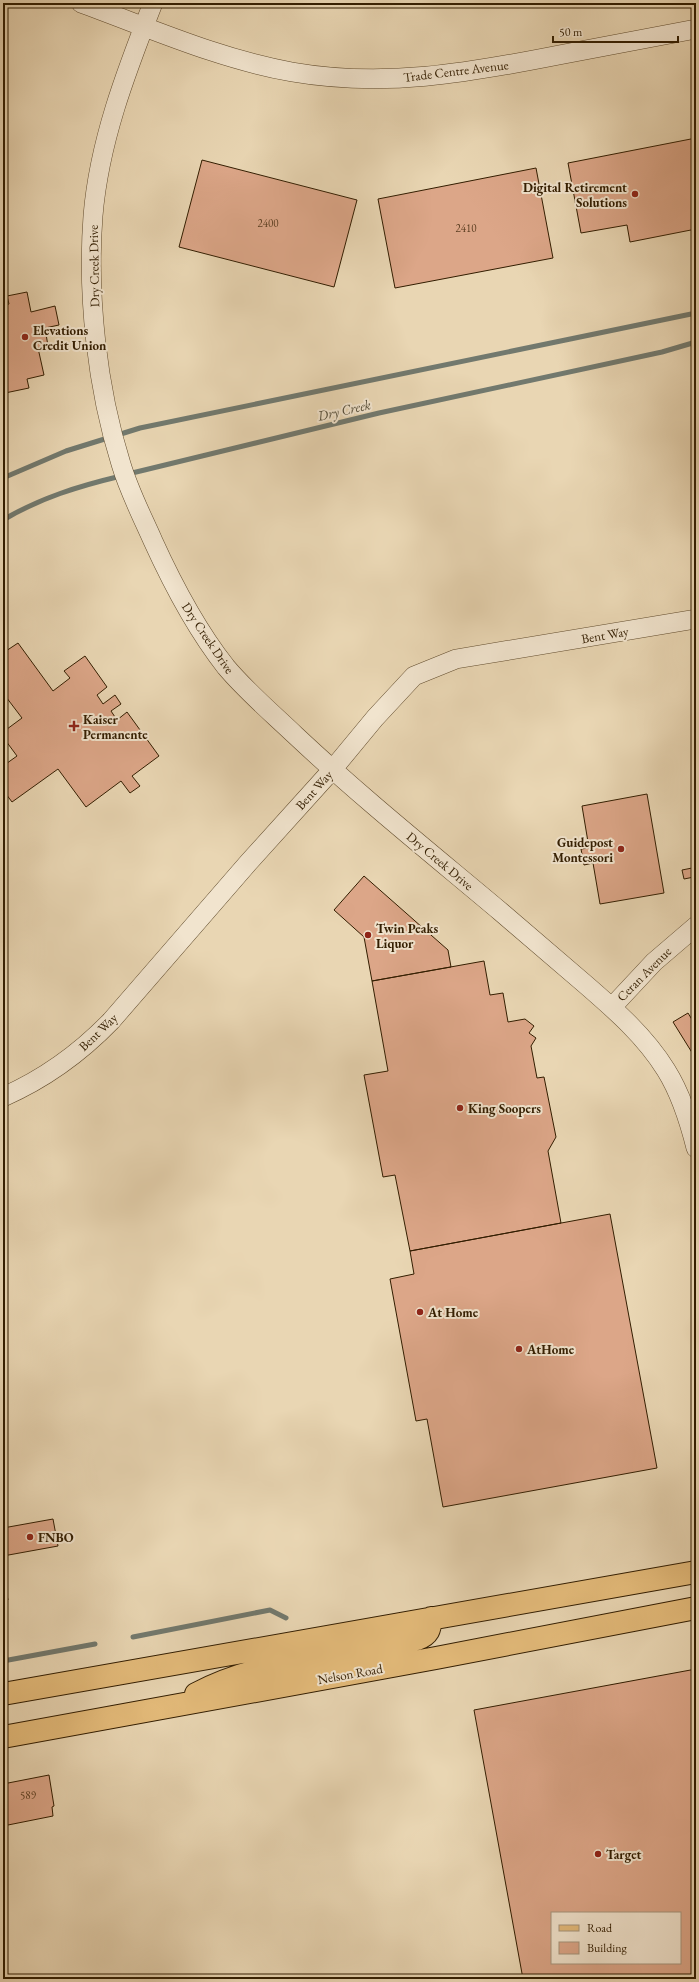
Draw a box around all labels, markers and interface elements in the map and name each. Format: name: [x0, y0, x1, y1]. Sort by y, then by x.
scale bar: [553, 18, 678, 44]
text: 50 m: [559, 24, 583, 40]
street label: Trade Centre Avenue: [402, 56, 510, 86]
place label: Digital Retirement Solutions: [523, 179, 627, 211]
marker: Digital Retirement Solutions: [630, 189, 640, 199]
house number: 2400: [257, 216, 279, 230]
house number: 2410: [455, 221, 477, 235]
street label: Dry Creek Drive: [85, 225, 103, 307]
place label: Elevations Credit Union: [33, 322, 107, 354]
marker: Elevations Credit Union: [20, 332, 30, 342]
water label: Dry Creek: [315, 395, 373, 425]
street label: Dry Creek Drive: [178, 599, 238, 677]
street label: Bent Way: [580, 622, 630, 648]
place label: Kaiser Permanente: [83, 711, 148, 743]
marker: Kaiser Permanente: [68, 720, 80, 732]
street label: Bent Way: [292, 766, 336, 813]
street label: Dry Creek Drive: [403, 828, 477, 894]
place label: Guidepost Montessori: [552, 834, 613, 866]
marker: Guidepost Montessori: [616, 844, 626, 854]
place label: Twin Peaks Liquor: [376, 920, 439, 952]
marker: Twin Peaks Liquor: [363, 930, 373, 940]
street label: Ceran Avenue: [613, 943, 675, 1005]
street label: Bent Way: [75, 1009, 121, 1055]
place label: King Soopers: [468, 1100, 541, 1117]
marker: King Soopers: [455, 1103, 465, 1113]
place label: At Home: [427, 1304, 479, 1321]
marker: At Home: [415, 1307, 425, 1317]
place label: AtHome: [526, 1341, 575, 1358]
marker: AtHome: [514, 1344, 524, 1354]
place label: FNBO: [38, 1529, 74, 1546]
marker: FNBO: [25, 1532, 35, 1542]
street label: Nelson Road: [316, 1660, 384, 1688]
house number: 589: [20, 1788, 37, 1802]
place label: Target: [606, 1846, 642, 1863]
marker: Target: [593, 1849, 603, 1859]
legend: [551, 1912, 681, 1964]
text: Road: [587, 1920, 613, 1936]
text: Building: [587, 1940, 628, 1956]

